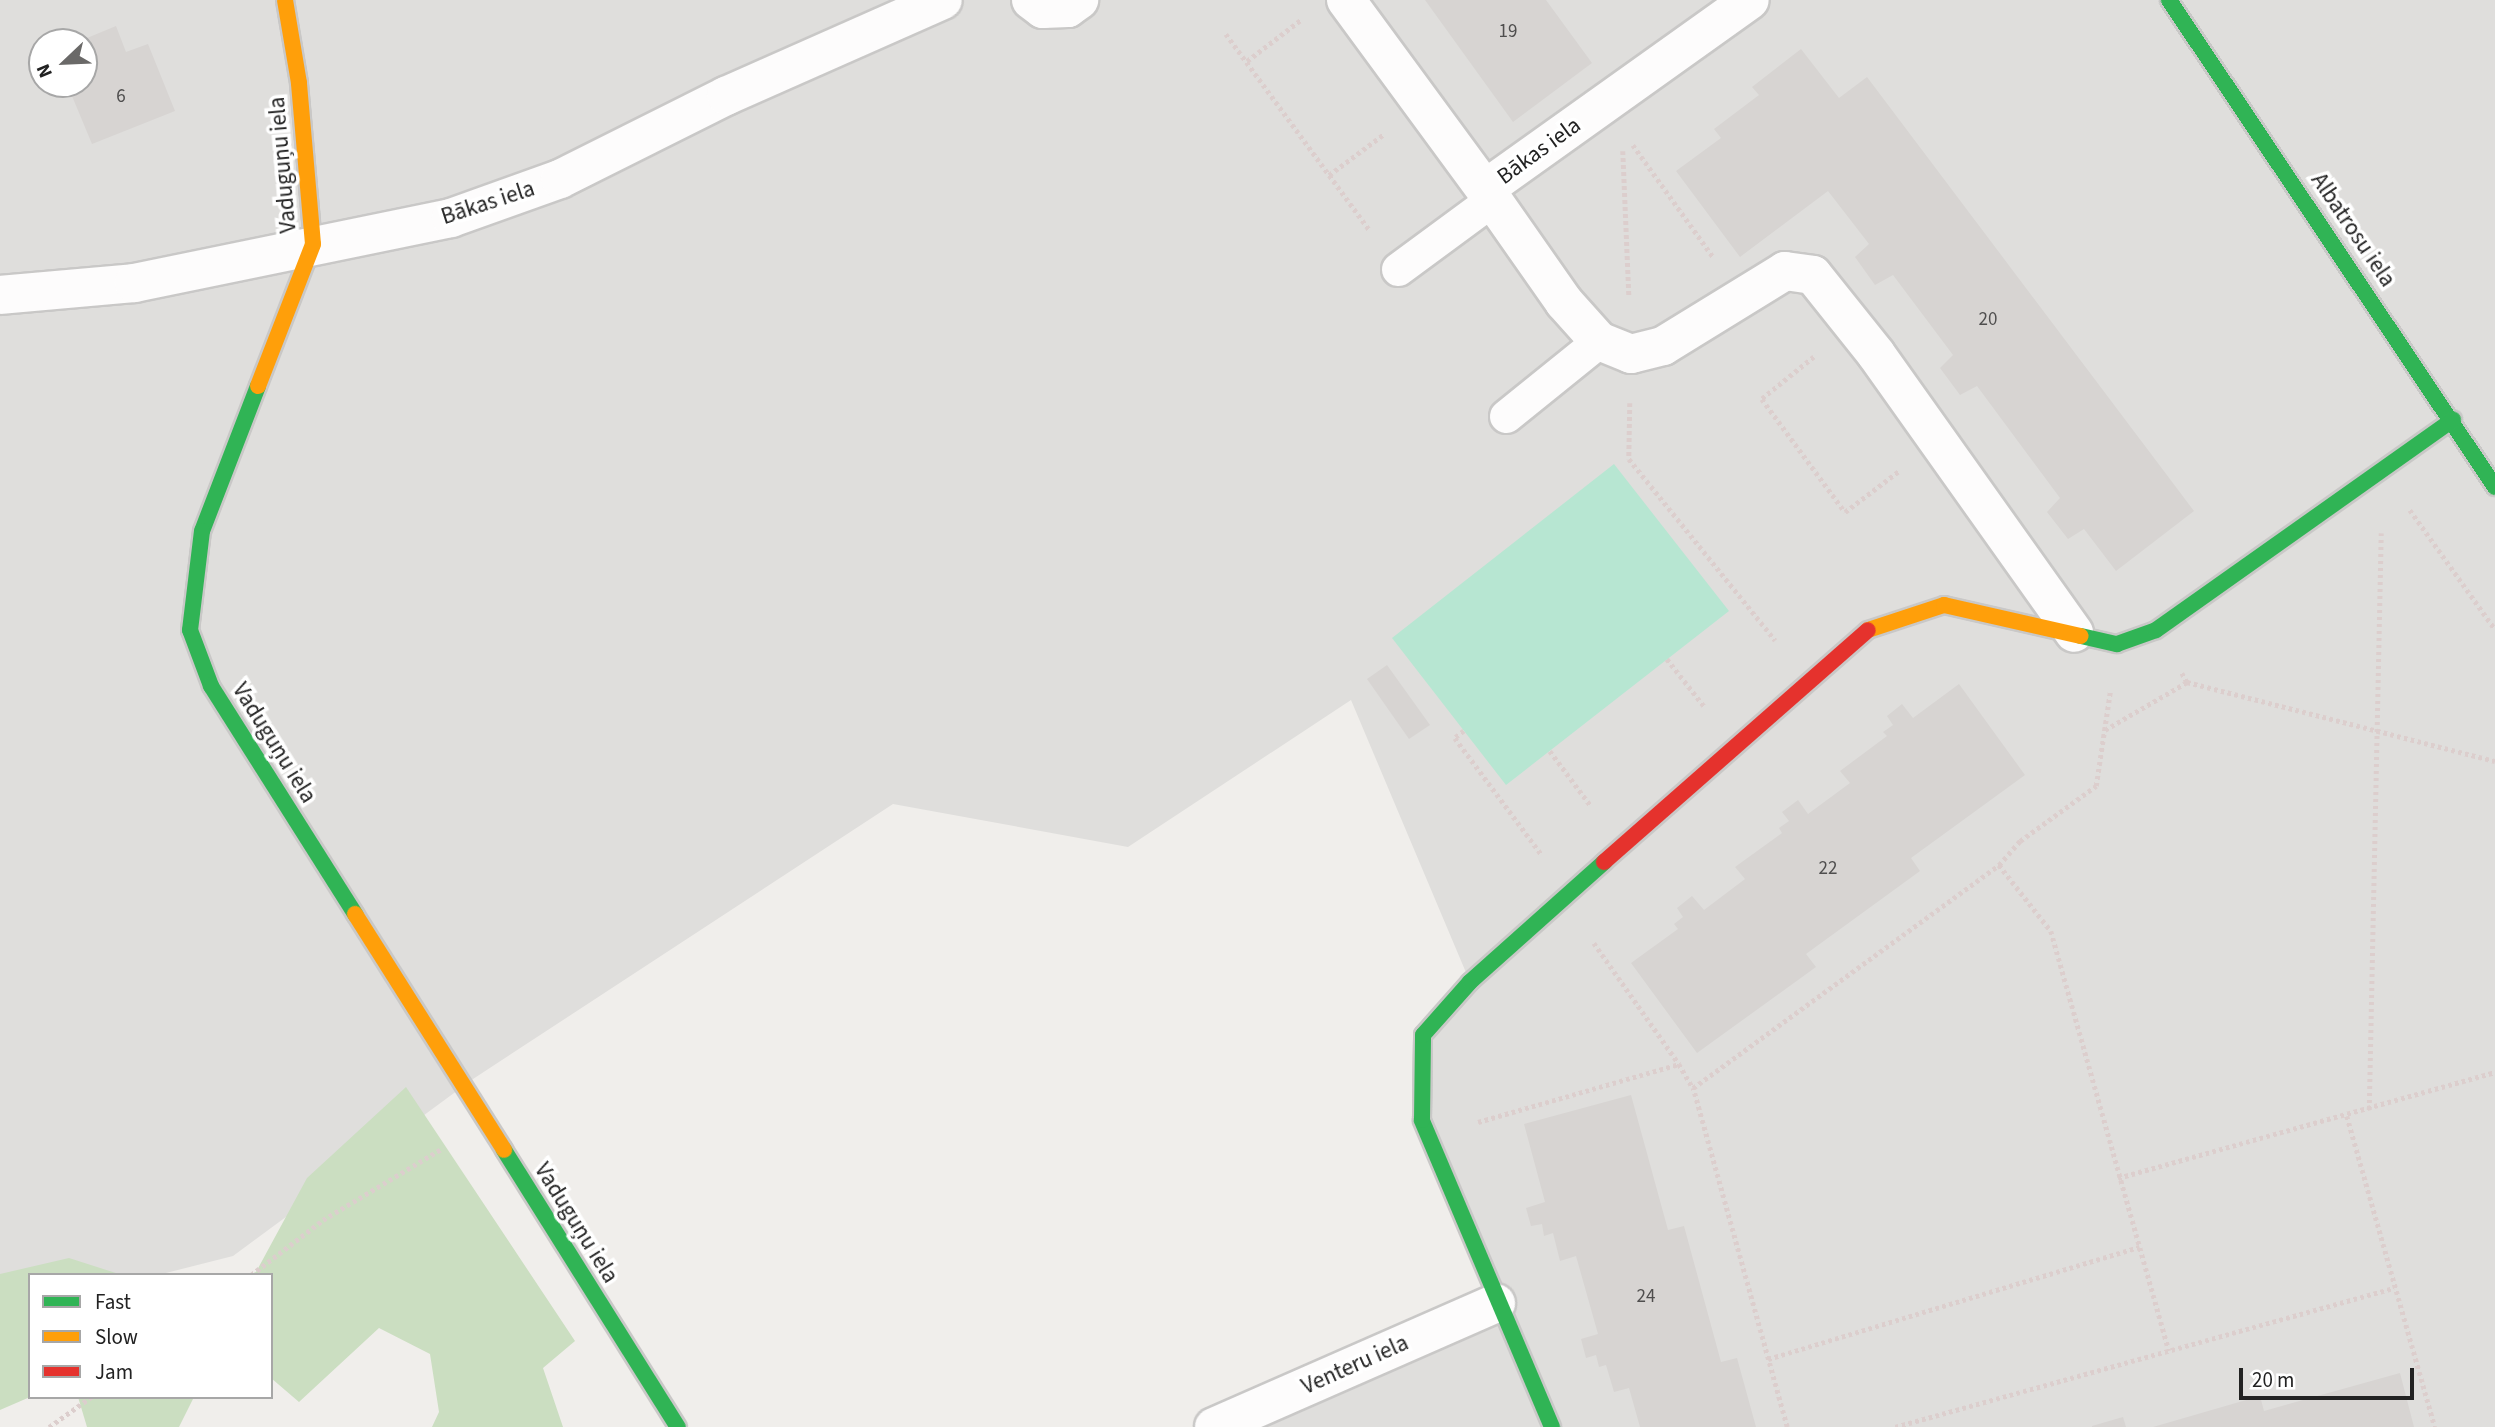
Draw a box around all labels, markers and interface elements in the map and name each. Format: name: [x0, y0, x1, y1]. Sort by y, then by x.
house number: 19: [1499, 21, 1517, 43]
north arrow: [28, 28, 98, 98]
text: N: [30, 60, 60, 82]
house number: 6: [116, 86, 126, 108]
street label: Vaduguņu iela: [263, 96, 303, 234]
street label: Bākas iela: [1492, 111, 1586, 191]
street label: Albatrosu iela: [2305, 168, 2401, 292]
street label: Bākas iela: [438, 175, 538, 231]
house number: 20: [1979, 309, 1997, 331]
street label: Vaduguņu iela: [226, 678, 322, 808]
house number: 22: [1819, 858, 1837, 880]
street label: Vaduguņu iela: [528, 1158, 624, 1288]
legend: [28, 1273, 273, 1399]
house number: 24: [1637, 1286, 1655, 1308]
text: Fast: [95, 1287, 131, 1317]
text: Slow: [95, 1322, 138, 1352]
street label: Venteru iela: [1297, 1329, 1413, 1401]
scale bar: [2243, 1354, 2418, 1398]
text: Jam: [95, 1357, 133, 1387]
text: 20 m: [2252, 1365, 2294, 1395]

